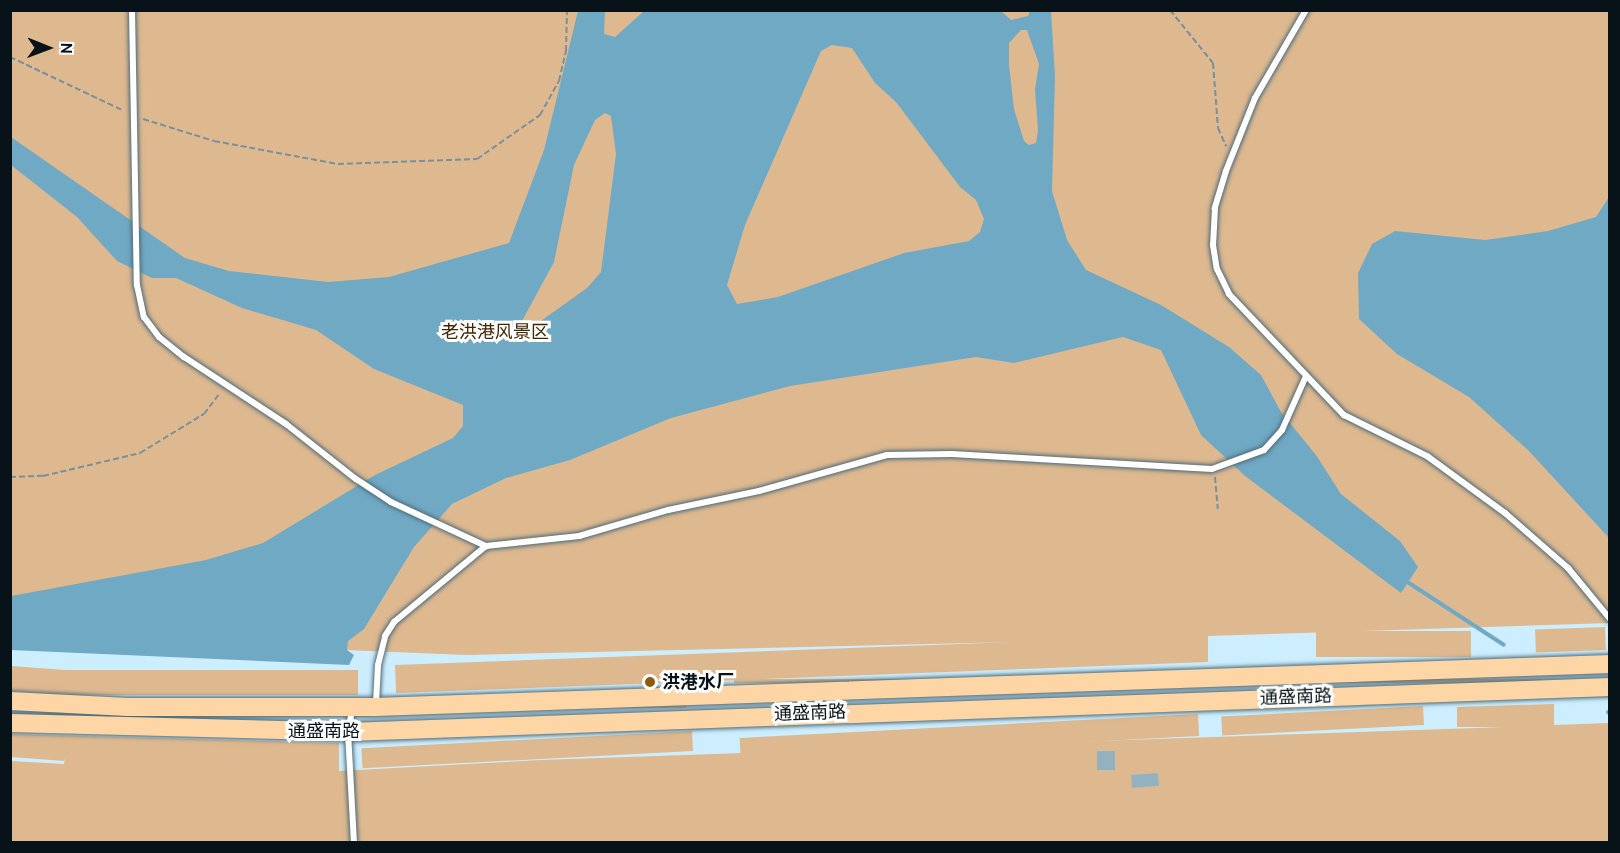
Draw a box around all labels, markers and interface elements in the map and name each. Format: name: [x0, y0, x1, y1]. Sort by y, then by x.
north arrow: [18, 18, 78, 78]
text: N: [57, 43, 76, 54]
park label: 老洪港风景区: [441, 321, 549, 343]
place label: 洪港水厂: [662, 671, 734, 693]
marker: 洪港水厂: [643, 675, 657, 689]
street label: 通盛南路: [1260, 685, 1332, 709]
street label: 通盛南路: [774, 701, 846, 725]
street label: 通盛南路: [288, 720, 360, 742]

